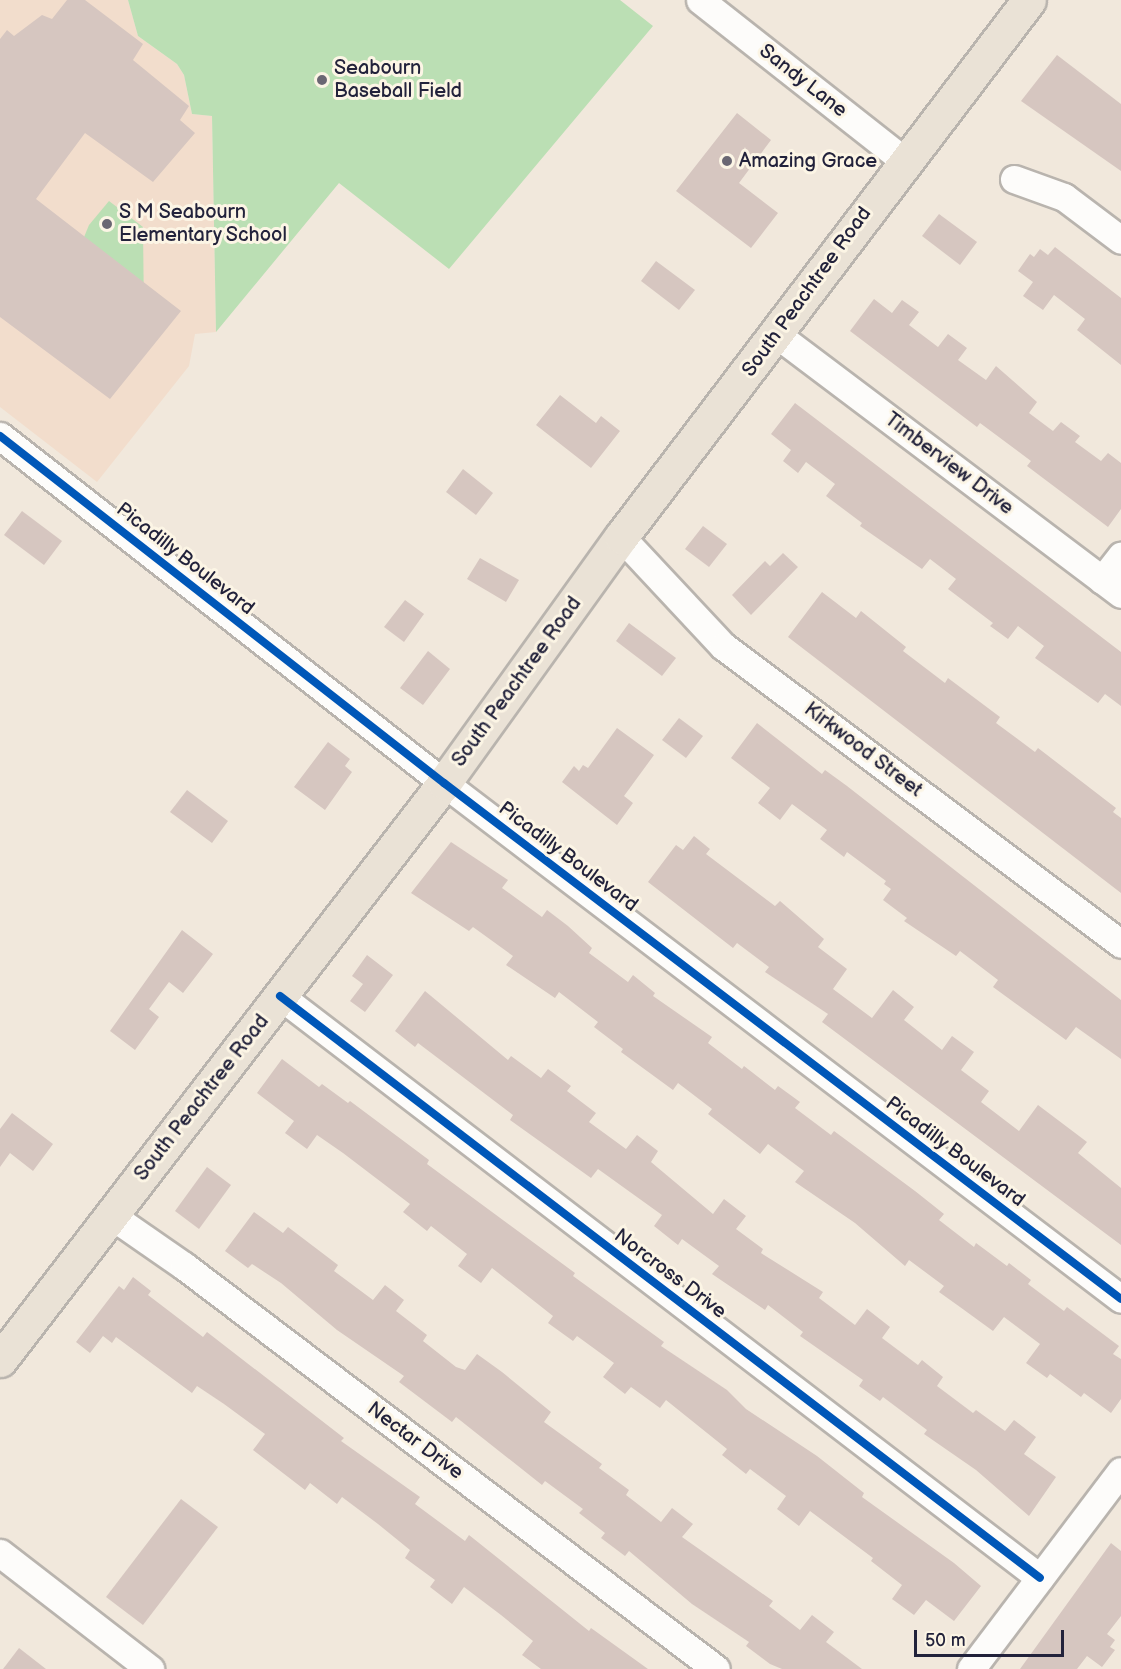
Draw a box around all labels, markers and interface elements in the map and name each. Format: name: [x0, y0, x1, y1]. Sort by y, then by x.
street label: Sandy Lane: [754, 39, 852, 123]
place label: Seabourn Baseball Field: [334, 56, 462, 103]
marker: Seabourn Baseball Field: [315, 73, 329, 87]
place label: Amazing Grace: [739, 149, 877, 173]
marker: Amazing Grace: [720, 154, 734, 168]
place label: S M Seabourn Elementary School: [119, 201, 289, 248]
street label: South Peachtree Road: [737, 202, 877, 382]
marker: S M Seabourn Elementary School: [100, 217, 114, 231]
street label: Timberview Drive: [880, 408, 1018, 520]
street label: Picadilly Boulevard: [111, 497, 259, 621]
street label: South Peachtree Road: [447, 592, 587, 772]
street label: Kirkwood Street: [799, 698, 927, 802]
street label: Picadilly Boulevard: [493, 796, 643, 918]
street label: South Peachtree Road: [130, 1010, 274, 1186]
street label: Picadilly Boulevard: [880, 1091, 1030, 1213]
street label: Norcross Drive: [609, 1224, 731, 1324]
street label: Nectar Drive: [362, 1397, 468, 1485]
scale bar: [917, 1618, 1067, 1656]
text: 50 m: [925, 1630, 966, 1651]

